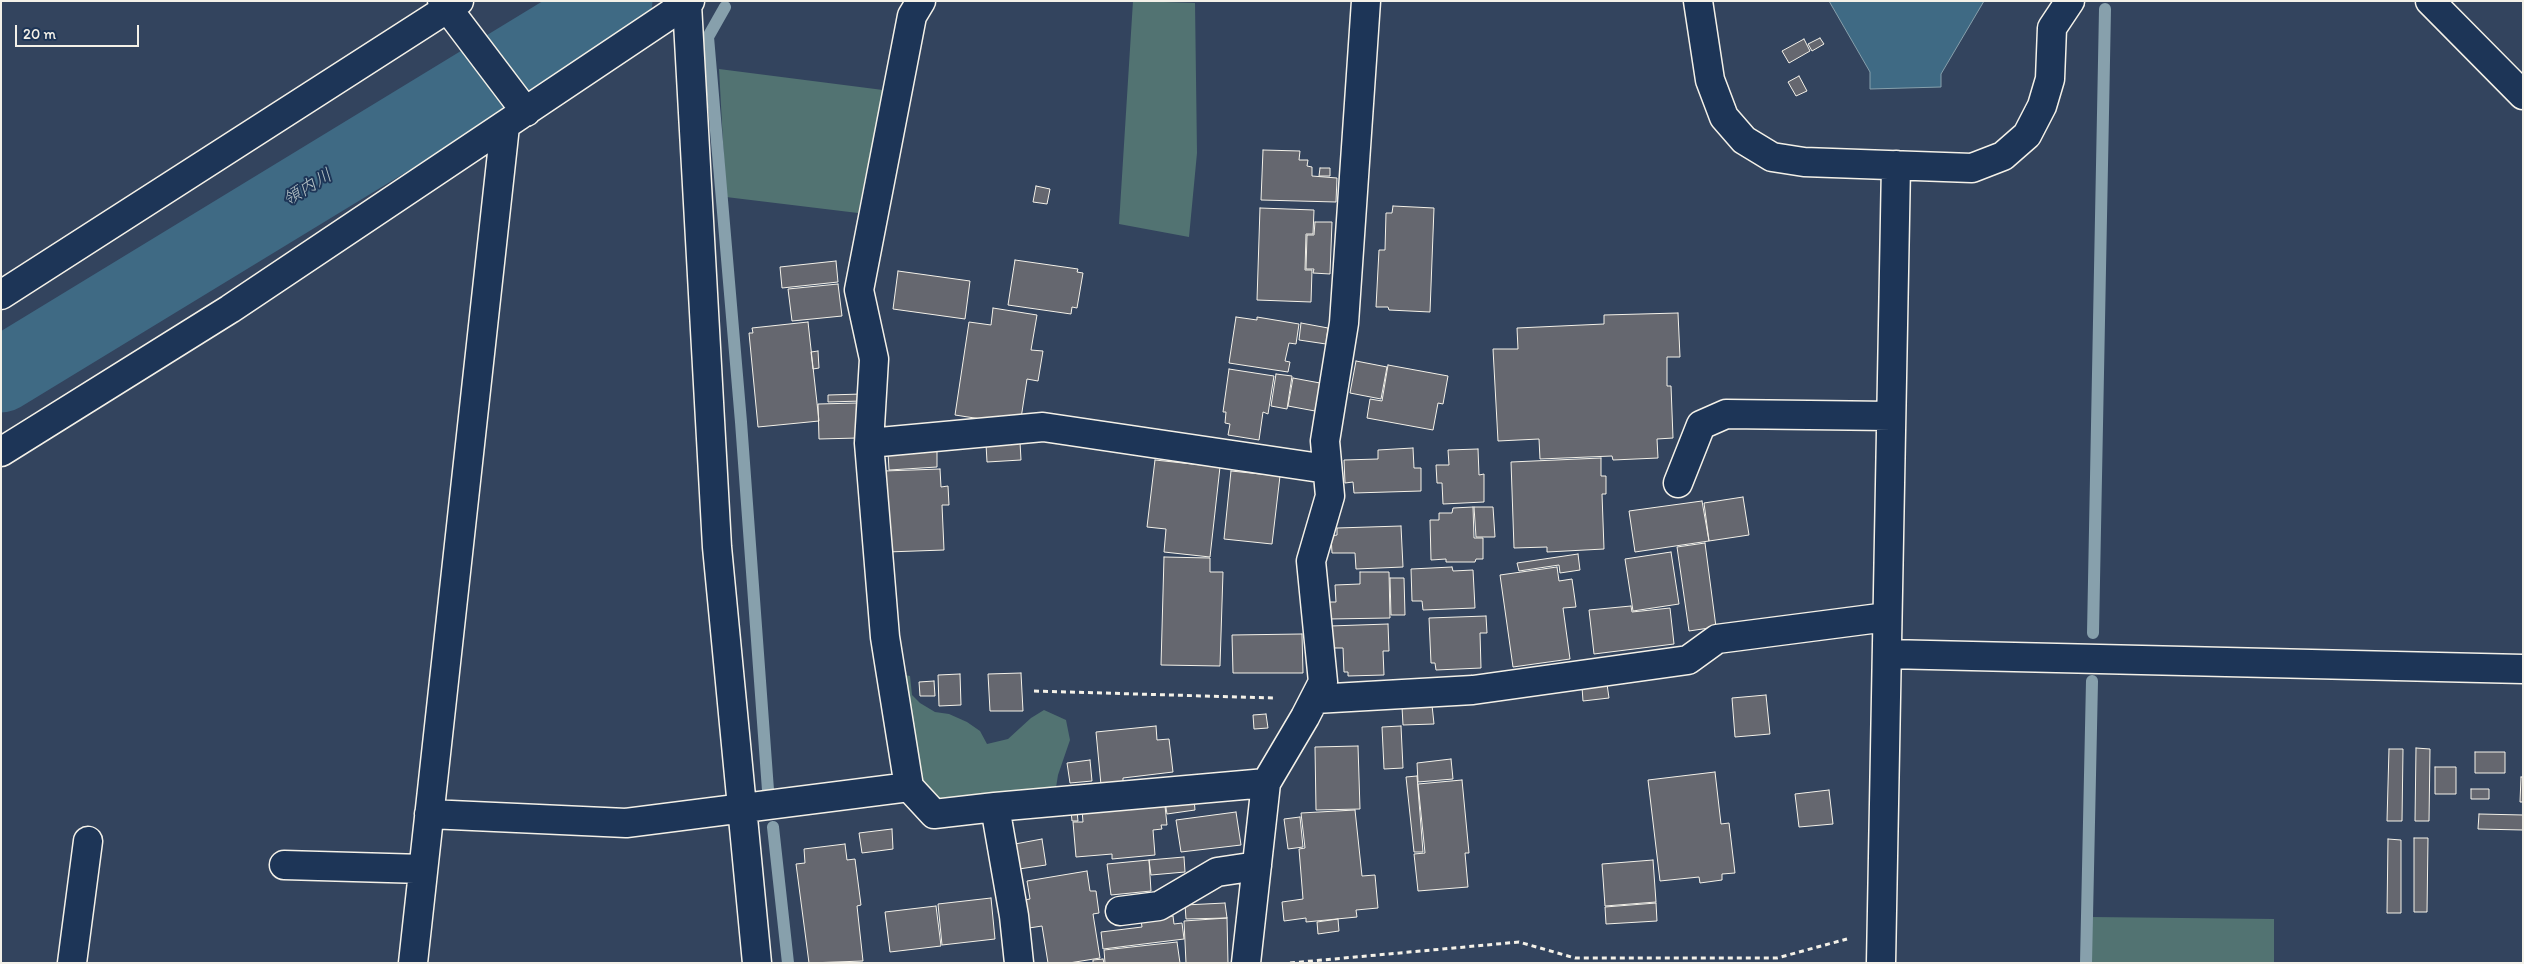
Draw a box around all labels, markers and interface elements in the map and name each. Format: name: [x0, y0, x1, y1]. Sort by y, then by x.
scale bar: [18, 15, 141, 47]
text: 20 m: [23, 25, 56, 43]
water label: 領内川: [279, 165, 337, 211]

